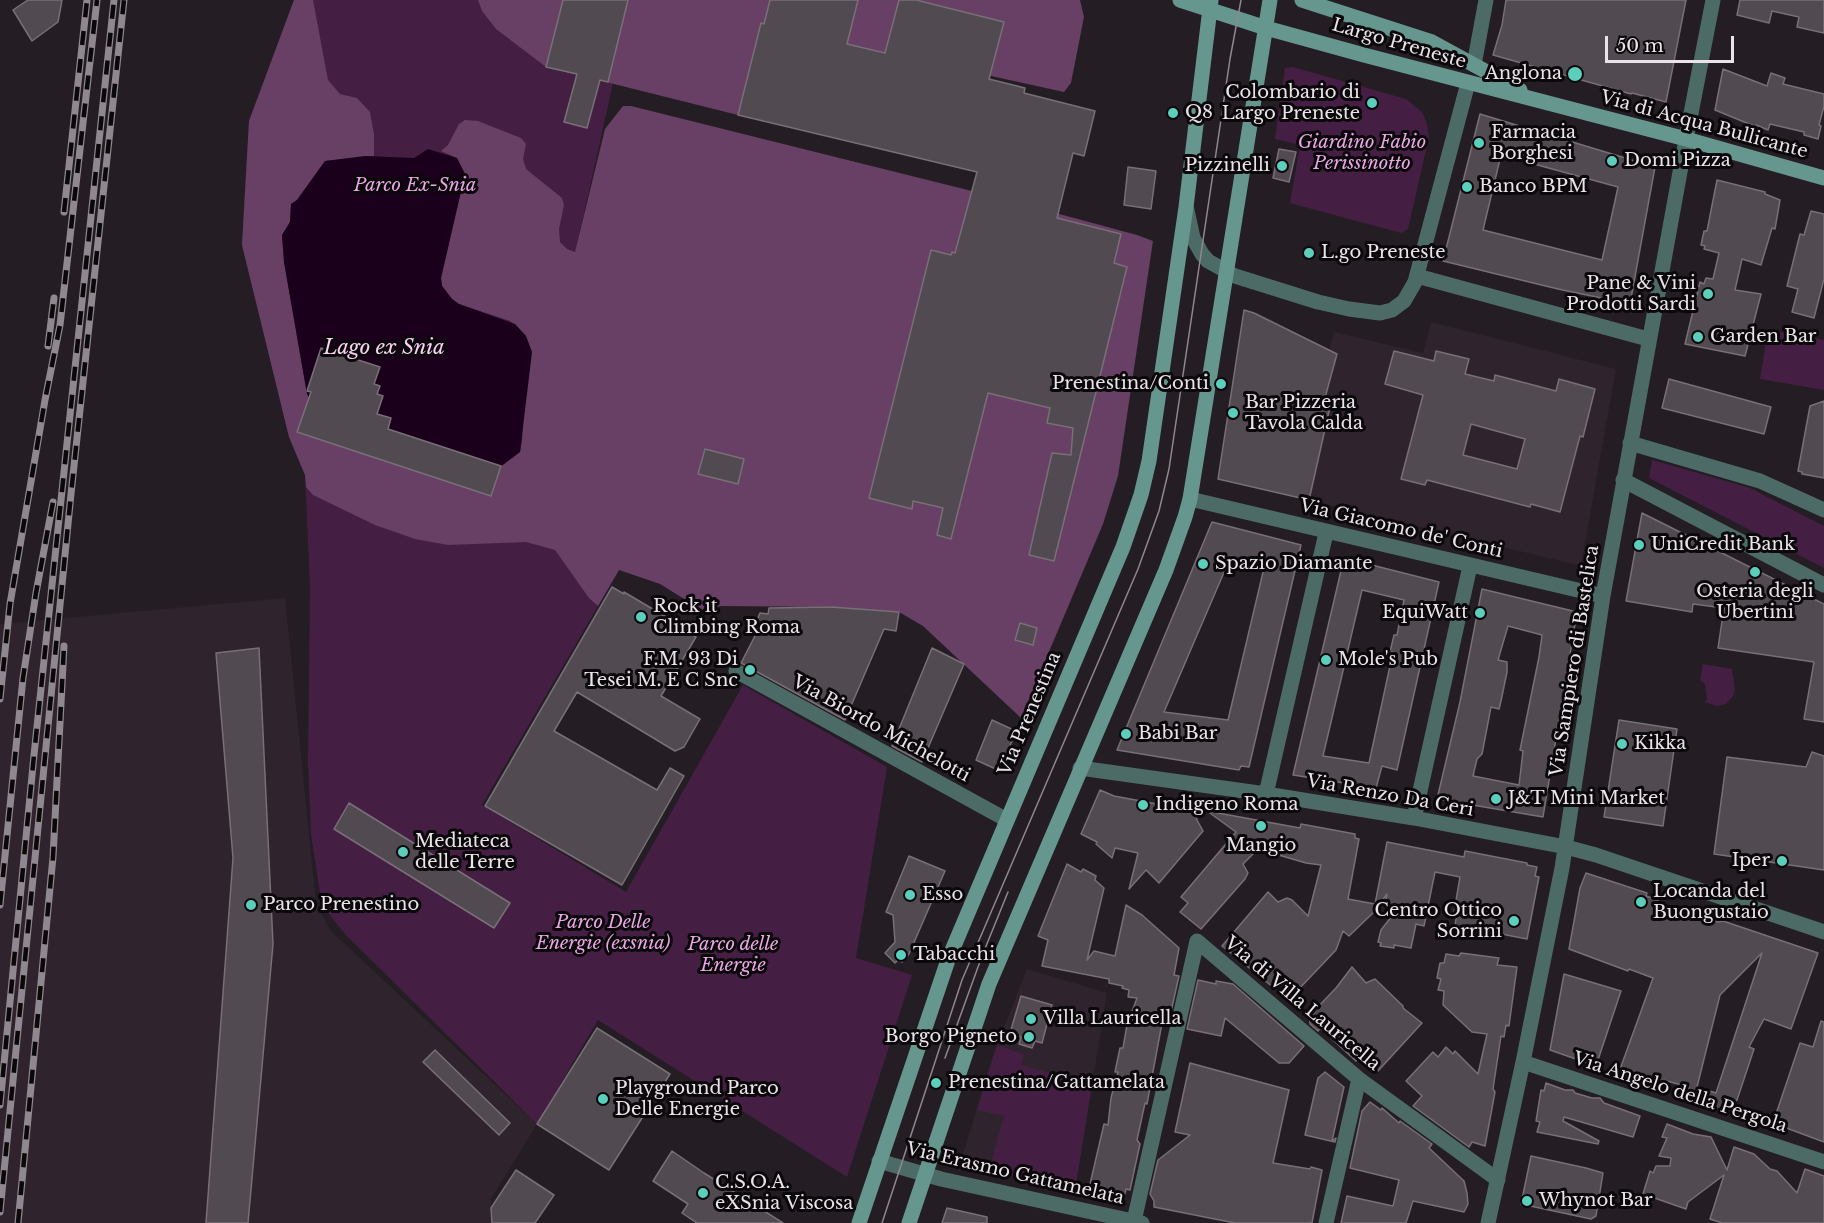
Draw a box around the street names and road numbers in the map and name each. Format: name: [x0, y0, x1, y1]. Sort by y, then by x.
street label: Largo Preneste: [1330, 15, 1468, 73]
street label: Via di Acqua Bullicante: [1598, 87, 1810, 163]
street label: Via Giacomo de' Conti: [1297, 495, 1505, 563]
street label: Via Sampiero di Bastelica: [1546, 544, 1604, 778]
street label: Via Prenestina: [994, 649, 1066, 779]
street label: Via Biordo Michelotti: [788, 671, 974, 787]
street label: Via Renzo Da Ceri: [1305, 771, 1475, 821]
street label: Via di Villa Lauricella: [1220, 932, 1384, 1076]
street label: Via Angelo della Pergola: [1570, 1048, 1790, 1138]
street label: Via Erasmo Gattamelata: [904, 1138, 1126, 1210]

